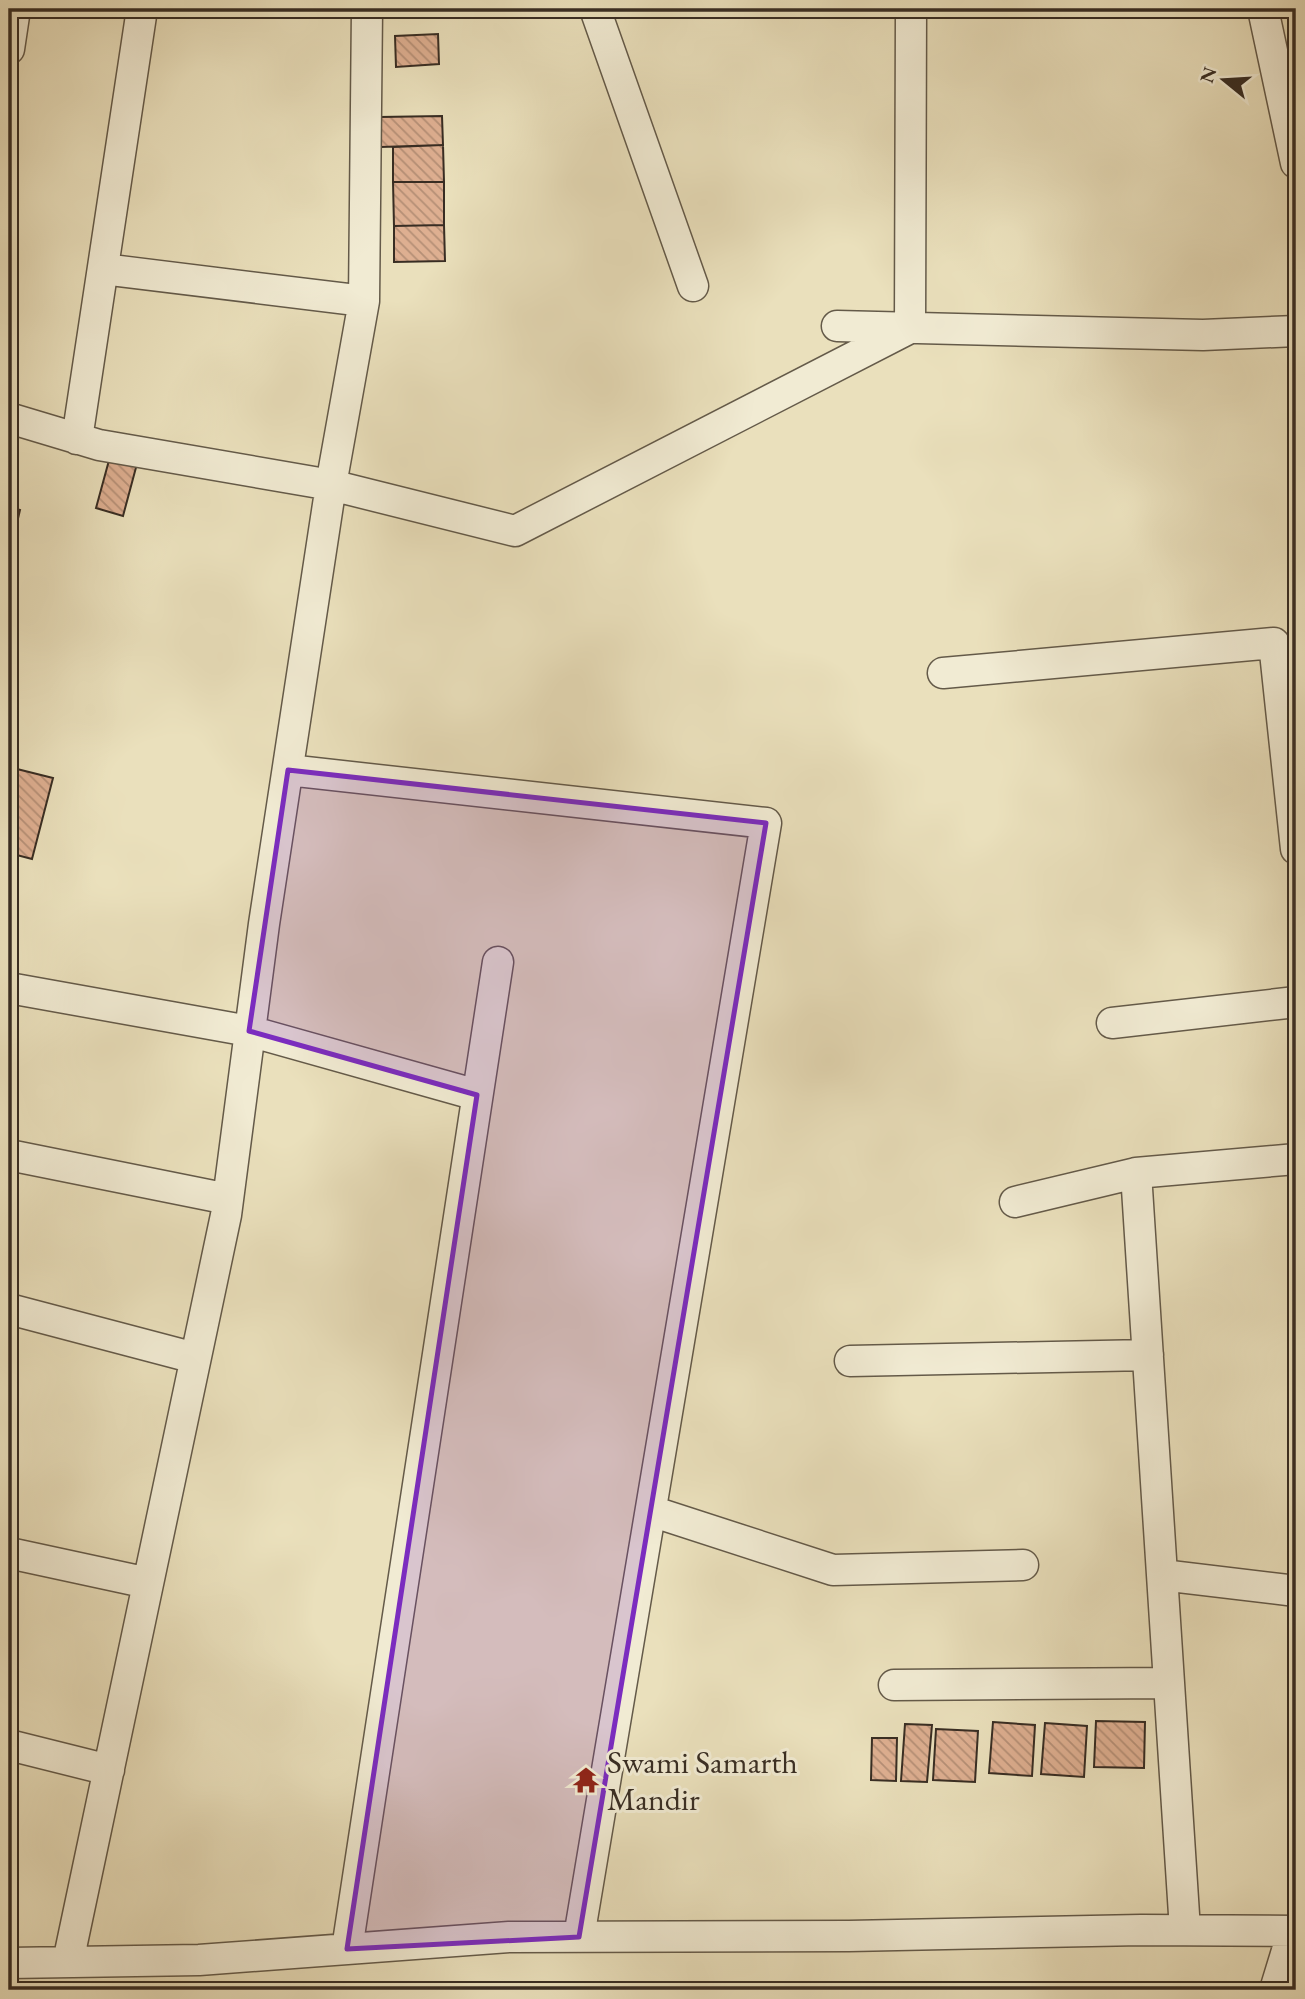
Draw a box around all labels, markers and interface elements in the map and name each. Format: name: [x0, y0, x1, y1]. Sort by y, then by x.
north arrow: [1190, 46, 1260, 116]
text: N: [1194, 63, 1223, 86]
place label: Swami Samarth Mandir: [607, 1741, 798, 1820]
temple icon: Swami Samarth Mandir: [571, 1765, 601, 1795]

